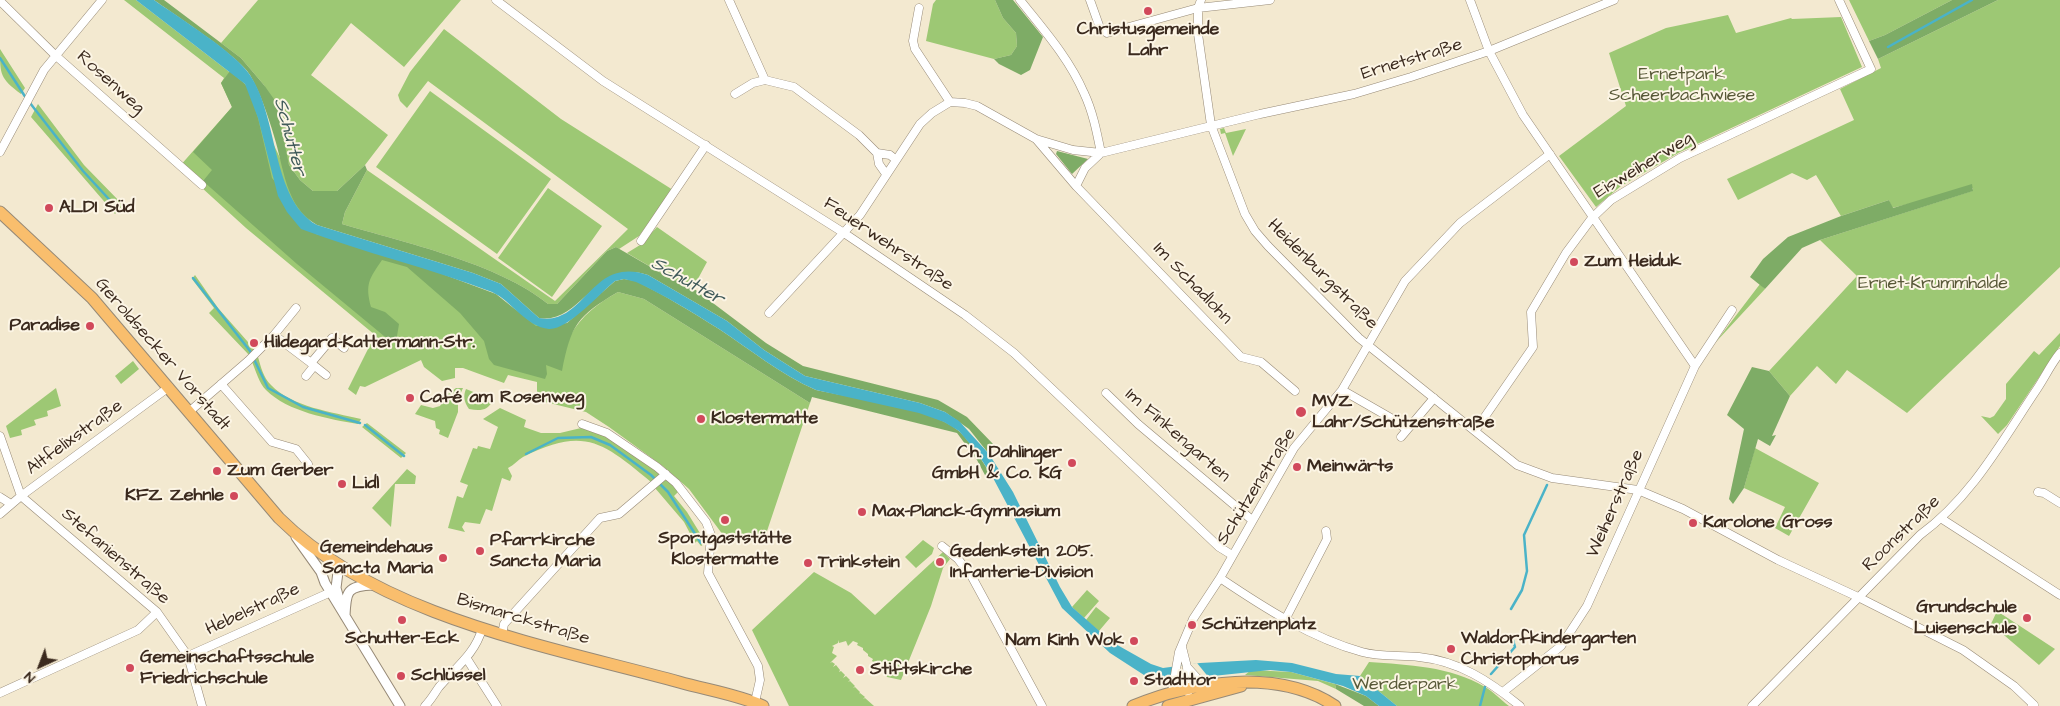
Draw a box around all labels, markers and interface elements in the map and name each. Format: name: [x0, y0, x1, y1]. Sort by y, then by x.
marker: Christusgemeinde Lahr: [1142, 5, 1154, 17]
place label: Christusgemeinde Lahr: [1077, 19, 1219, 62]
street label: Ernetstraße: [1359, 34, 1465, 86]
street label: Rosenweg: [71, 47, 149, 119]
park label: Ernetpark Scheerbachwiese: [1609, 64, 1755, 106]
water label: Schutter: [268, 96, 310, 178]
street label: Eisweiherweg: [1591, 128, 1697, 204]
street label: Feuerwehrstraße: [819, 194, 957, 296]
place label: ALDI Süd: [59, 197, 135, 219]
marker: ALDI Süd: [43, 202, 55, 214]
street label: Heidenburgstraße: [1262, 215, 1382, 335]
street label: Im Schadlohn: [1148, 239, 1236, 329]
place label: Zum Heiduk: [1584, 251, 1681, 273]
water label: Schutter: [647, 253, 727, 311]
marker: Zum Heiduk: [1568, 256, 1580, 268]
park label: Ernet-Krummhalde: [1858, 273, 2008, 295]
street label: Geroldsecker Vorstadt: [90, 274, 234, 436]
place label: Paradise: [10, 315, 80, 337]
marker: Paradise: [84, 320, 96, 332]
place label: Hildegard-Kattermann-Str.: [264, 332, 475, 354]
marker: Hildegard-Kattermann-Str.: [248, 337, 260, 349]
street label: Im Finkengarten: [1120, 384, 1234, 488]
place label: Café am Rosenweg: [420, 387, 584, 409]
place label: MVZ Lahr/Schützenstraße: [1312, 391, 1495, 434]
marker: Café am Rosenweg: [404, 392, 416, 404]
street label: Altfelixstraße: [23, 396, 127, 480]
marker: MVZ Lahr/Schützenstraße: [1294, 405, 1308, 419]
place label: Klostermatte: [711, 408, 818, 430]
marker: Klostermatte: [695, 413, 707, 425]
street label: Schützenstraße: [1212, 425, 1302, 549]
place label: Ch. Dahlinger GmbH & Co. KG: [932, 442, 1062, 484]
street label: Weiherstraße: [1583, 447, 1649, 561]
place label: Meinwärts: [1307, 456, 1393, 478]
marker: Ch. Dahlinger GmbH & Co. KG: [1066, 457, 1078, 469]
place label: Zum Gerber: [227, 460, 333, 482]
marker: Meinwärts: [1291, 461, 1303, 473]
marker: Zum Gerber: [211, 465, 223, 477]
place label: Lidl: [352, 473, 379, 495]
marker: Lidl: [336, 478, 348, 490]
place label: KFZ Zehnle: [125, 485, 224, 507]
marker: KFZ Zehnle: [228, 490, 240, 502]
street label: Roonstraße: [1859, 491, 1945, 577]
place label: Max-Planck-Gymnasium: [872, 501, 1060, 523]
street label: Stefanienstraße: [56, 504, 174, 610]
marker: Max-Planck-Gymnasium: [856, 506, 868, 518]
place label: Karolone Gross: [1703, 512, 1833, 534]
marker: Sportgaststätte Klostermatte: [719, 514, 731, 526]
marker: Karolone Gross: [1687, 517, 1699, 529]
place label: Sportgaststätte Klostermatte: [658, 528, 792, 570]
place label: Pfarrkirche Sancta Maria: [490, 530, 601, 572]
place label: Gemeindehaus Sancta Maria: [320, 537, 433, 580]
place label: Gedenkstein 205. Infanterie-Division: [950, 541, 1093, 584]
marker: Pfarrkirche Sancta Maria: [474, 545, 486, 557]
marker: Gemeindehaus Sancta Maria: [437, 552, 449, 564]
place label: Trinkstein: [818, 552, 900, 574]
marker: Gedenkstein 205. Infanterie-Division: [934, 556, 946, 568]
marker: Trinkstein: [802, 557, 814, 569]
street label: Hebelstraße: [203, 579, 303, 641]
street label: Bismarckstraße: [454, 589, 592, 651]
place label: Grundschule Luisenschule: [1914, 597, 2017, 640]
marker: Grundschule Luisenschule: [2021, 612, 2033, 624]
marker: Schutter-Eck: [396, 614, 408, 626]
place label: Schützenplatz: [1202, 614, 1316, 636]
marker: Schützenplatz: [1186, 619, 1198, 631]
place label: Schutter-Eck: [345, 628, 459, 650]
place label: Waldorfkindergarten Christophorus: [1461, 628, 1636, 670]
place label: Nam Kinh Wok: [1005, 630, 1124, 652]
marker: Nam Kinh Wok: [1128, 635, 1140, 647]
north arrow: [15, 641, 65, 691]
marker: Waldorfkindergarten Christophorus: [1445, 643, 1457, 655]
place label: Gemeinschaftsschule Friedrichschule: [140, 647, 314, 690]
place label: Stiftskirche: [870, 659, 972, 681]
marker: Gemeinschaftsschule Friedrichschule: [124, 662, 136, 674]
marker: Stiftskirche: [854, 664, 866, 676]
place label: Schlüssel: [411, 665, 485, 687]
text: N: [20, 667, 40, 687]
marker: Schlüssel: [395, 670, 407, 682]
place label: Stadttor: [1144, 670, 1216, 692]
park label: Werderpark: [1352, 674, 1458, 696]
marker: Stadttor: [1128, 675, 1140, 687]

